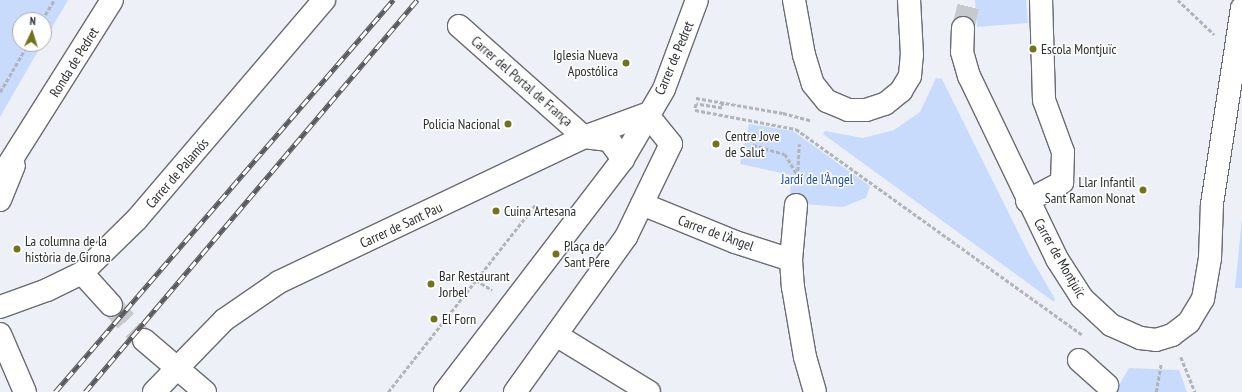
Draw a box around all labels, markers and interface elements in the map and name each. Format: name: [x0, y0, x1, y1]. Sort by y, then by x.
north arrow: [12, 12, 52, 52]
text: N: [29, 14, 36, 28]
street label: Carrer de Pedret: [651, 19, 697, 97]
street label: Ronda de Pedret: [46, 24, 102, 100]
street label: Carrer del Portal de França: [468, 32, 576, 130]
place label: Escola Montjuïc: [1041, 41, 1116, 57]
marker: Escola Montjuïc: [1028, 44, 1038, 54]
place label: Iglesia Nueva Apostólica: [553, 47, 618, 80]
marker: Iglesia Nueva Apostólica: [621, 58, 631, 68]
place label: Policia Nacional: [423, 116, 500, 132]
marker: Policia Nacional: [503, 119, 513, 129]
place label: Centre Jove de Salut: [725, 128, 780, 160]
street label: Carrer de Palamós: [142, 135, 212, 211]
marker: Centre Jove de Salut: [710, 138, 722, 150]
park label: Jardí de l'Àngel: [781, 171, 853, 187]
place label: Llar Infantil Sant Ramon Nonat: [1045, 174, 1135, 206]
marker: Llar Infantil Sant Ramon Nonat: [1138, 185, 1148, 195]
street label: Carrer de Sant Pau: [357, 199, 445, 251]
place label: Cuina Artesana: [504, 203, 576, 219]
marker: Cuina Artesana: [491, 206, 501, 216]
street label: Carrer de l'Àngel: [676, 212, 756, 254]
street label: Carrer de Montjuïc: [1030, 215, 1090, 301]
place label: La columna de la història de Girona: [25, 233, 111, 266]
place label: Plaça de Sant Pere: [564, 238, 610, 270]
marker: La columna de la història de Girona: [12, 244, 22, 254]
marker: Plaça de Sant Pere: [551, 249, 561, 259]
place label: Bar Restaurant Jorbel: [439, 268, 510, 300]
marker: Bar Restaurant Jorbel: [426, 279, 436, 289]
place label: El Forn: [442, 311, 476, 327]
marker: El Forn: [429, 314, 439, 324]

